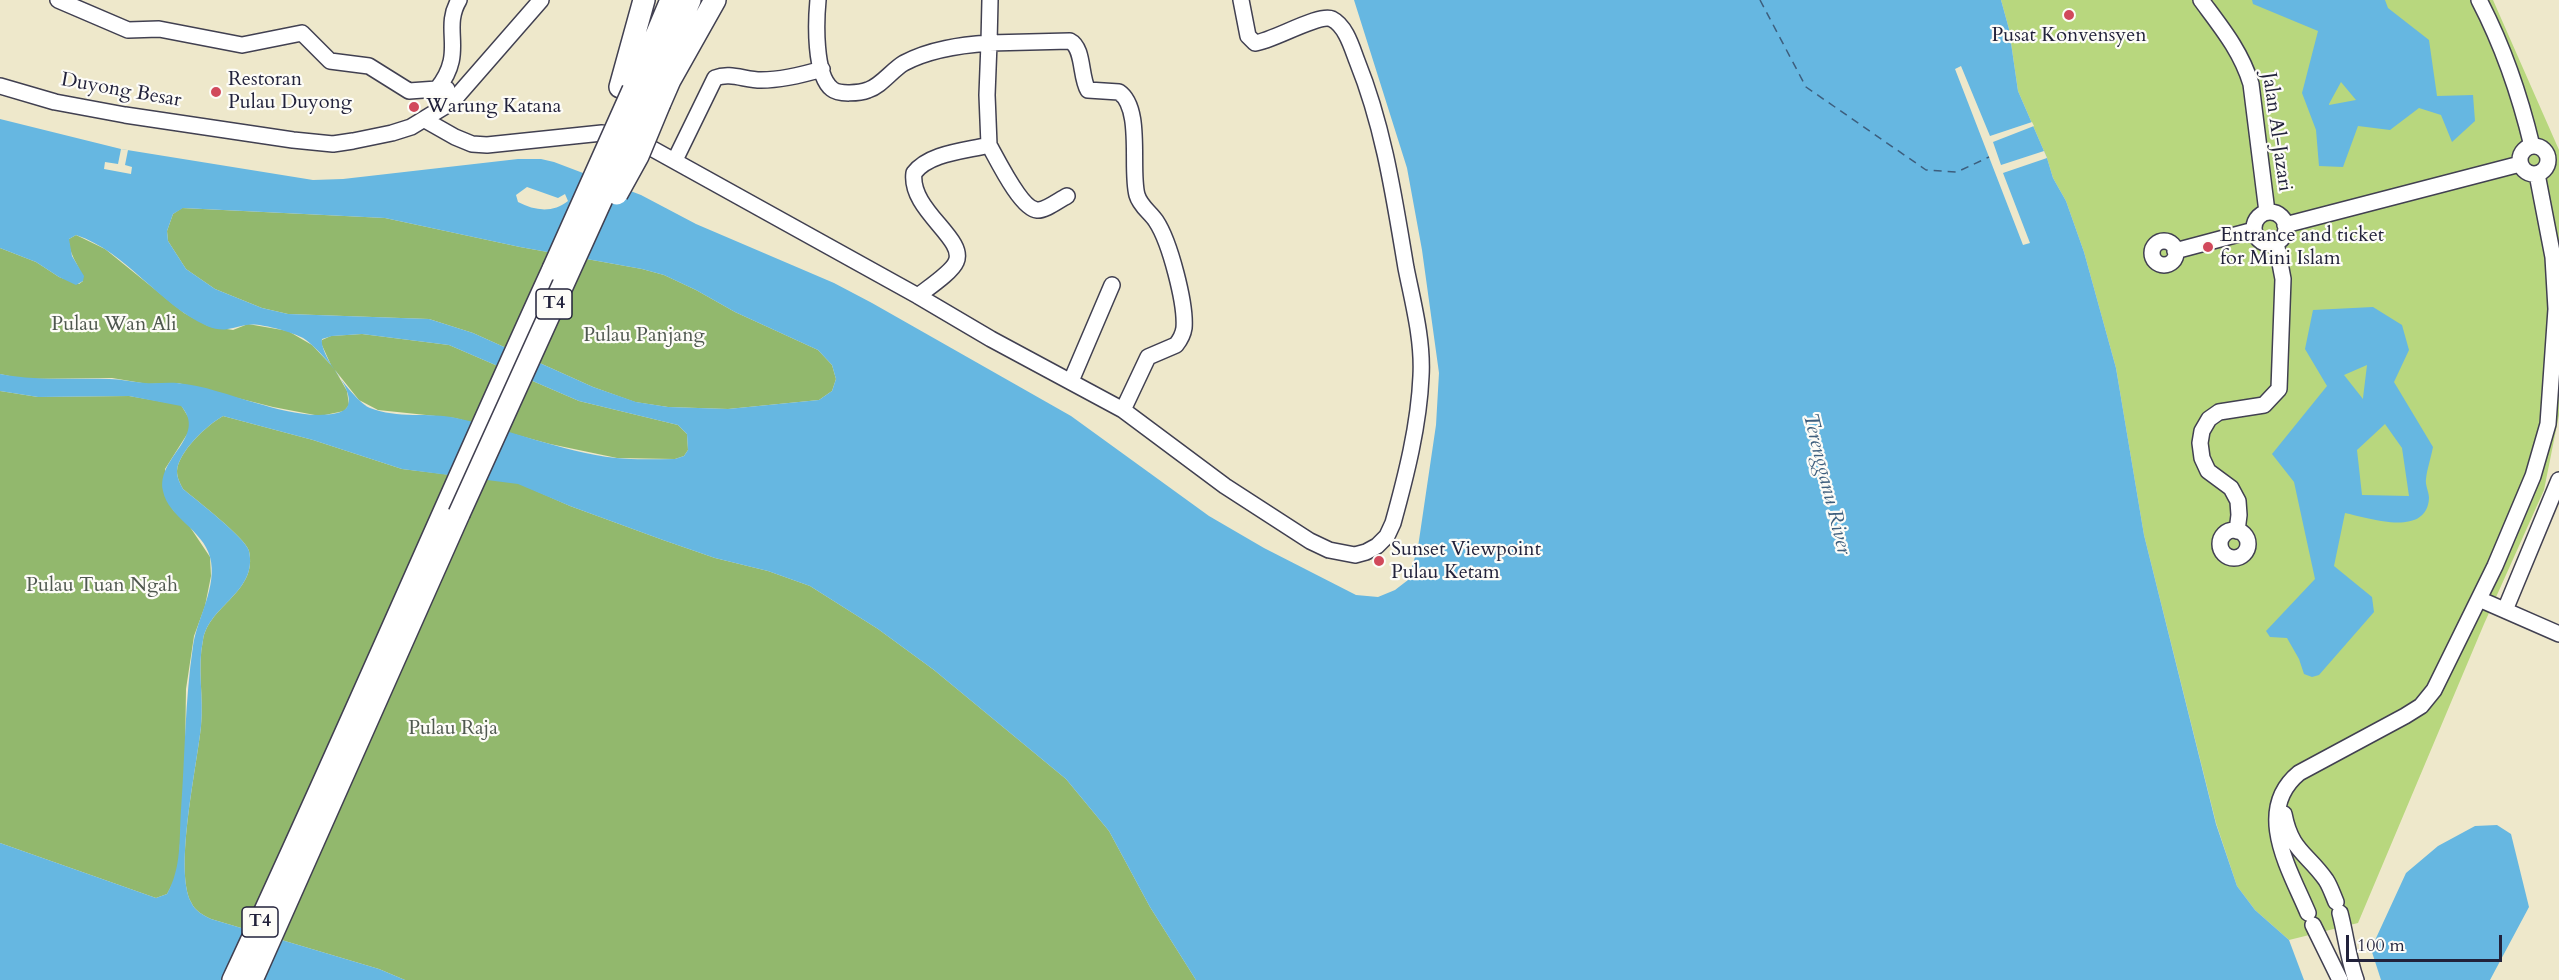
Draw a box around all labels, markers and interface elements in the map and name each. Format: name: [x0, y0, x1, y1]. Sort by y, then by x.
marker: Pusat Konvensyen: [2062, 8, 2076, 22]
place label: Pusat Konvensyen: [1991, 24, 2147, 48]
place label: Restoran Pulau Duyong: [228, 68, 352, 115]
street label: Duyong Besar: [59, 69, 183, 113]
street label: Jalan Al-Jazari: [2256, 71, 2296, 193]
marker: Restoran Pulau Duyong: [209, 85, 223, 99]
place label: Warung Katana: [426, 95, 561, 119]
marker: Warung Katana: [407, 100, 421, 114]
place label: Entrance and ticket for Mini Islam: [2220, 224, 2384, 271]
marker: Entrance and ticket for Mini Islam: [2201, 240, 2215, 254]
road number: T4: [536, 289, 572, 319]
park label: Pulau Wan Ali: [51, 313, 177, 337]
park label: Pulau Panjang: [583, 324, 705, 348]
water label: Terengganu River: [1796, 411, 1856, 557]
place label: Sunset Viewpoint Pulau Ketam: [1391, 538, 1541, 585]
marker: Sunset Viewpoint Pulau Ketam: [1372, 554, 1386, 568]
park label: Pulau Tuan Ngah: [26, 574, 178, 598]
park label: Pulau Raja: [408, 717, 498, 741]
road number: T4: [242, 907, 278, 937]
scale bar: [2349, 923, 2505, 961]
text: 100 m: [2357, 933, 2405, 958]

